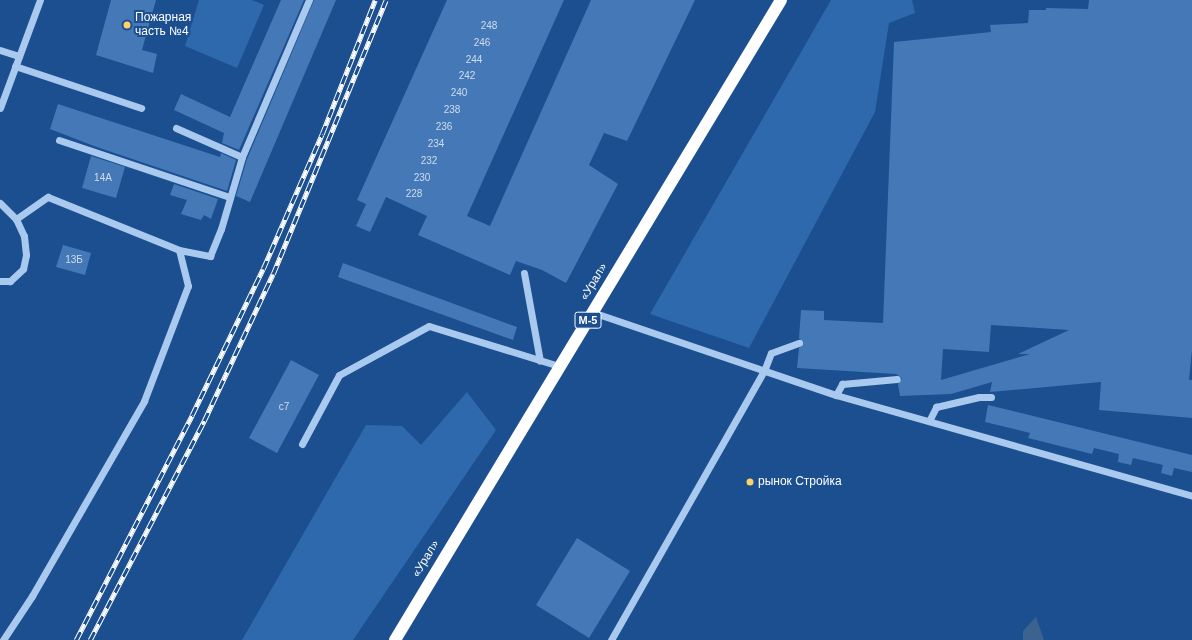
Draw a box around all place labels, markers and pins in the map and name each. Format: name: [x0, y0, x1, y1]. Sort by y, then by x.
place label: Пожарная часть №4: [135, 11, 191, 39]
marker: Пожарная часть №4: [122, 20, 132, 30]
place label: рынок Стройка: [758, 475, 842, 489]
marker: рынок Стройка: [745, 477, 755, 487]

